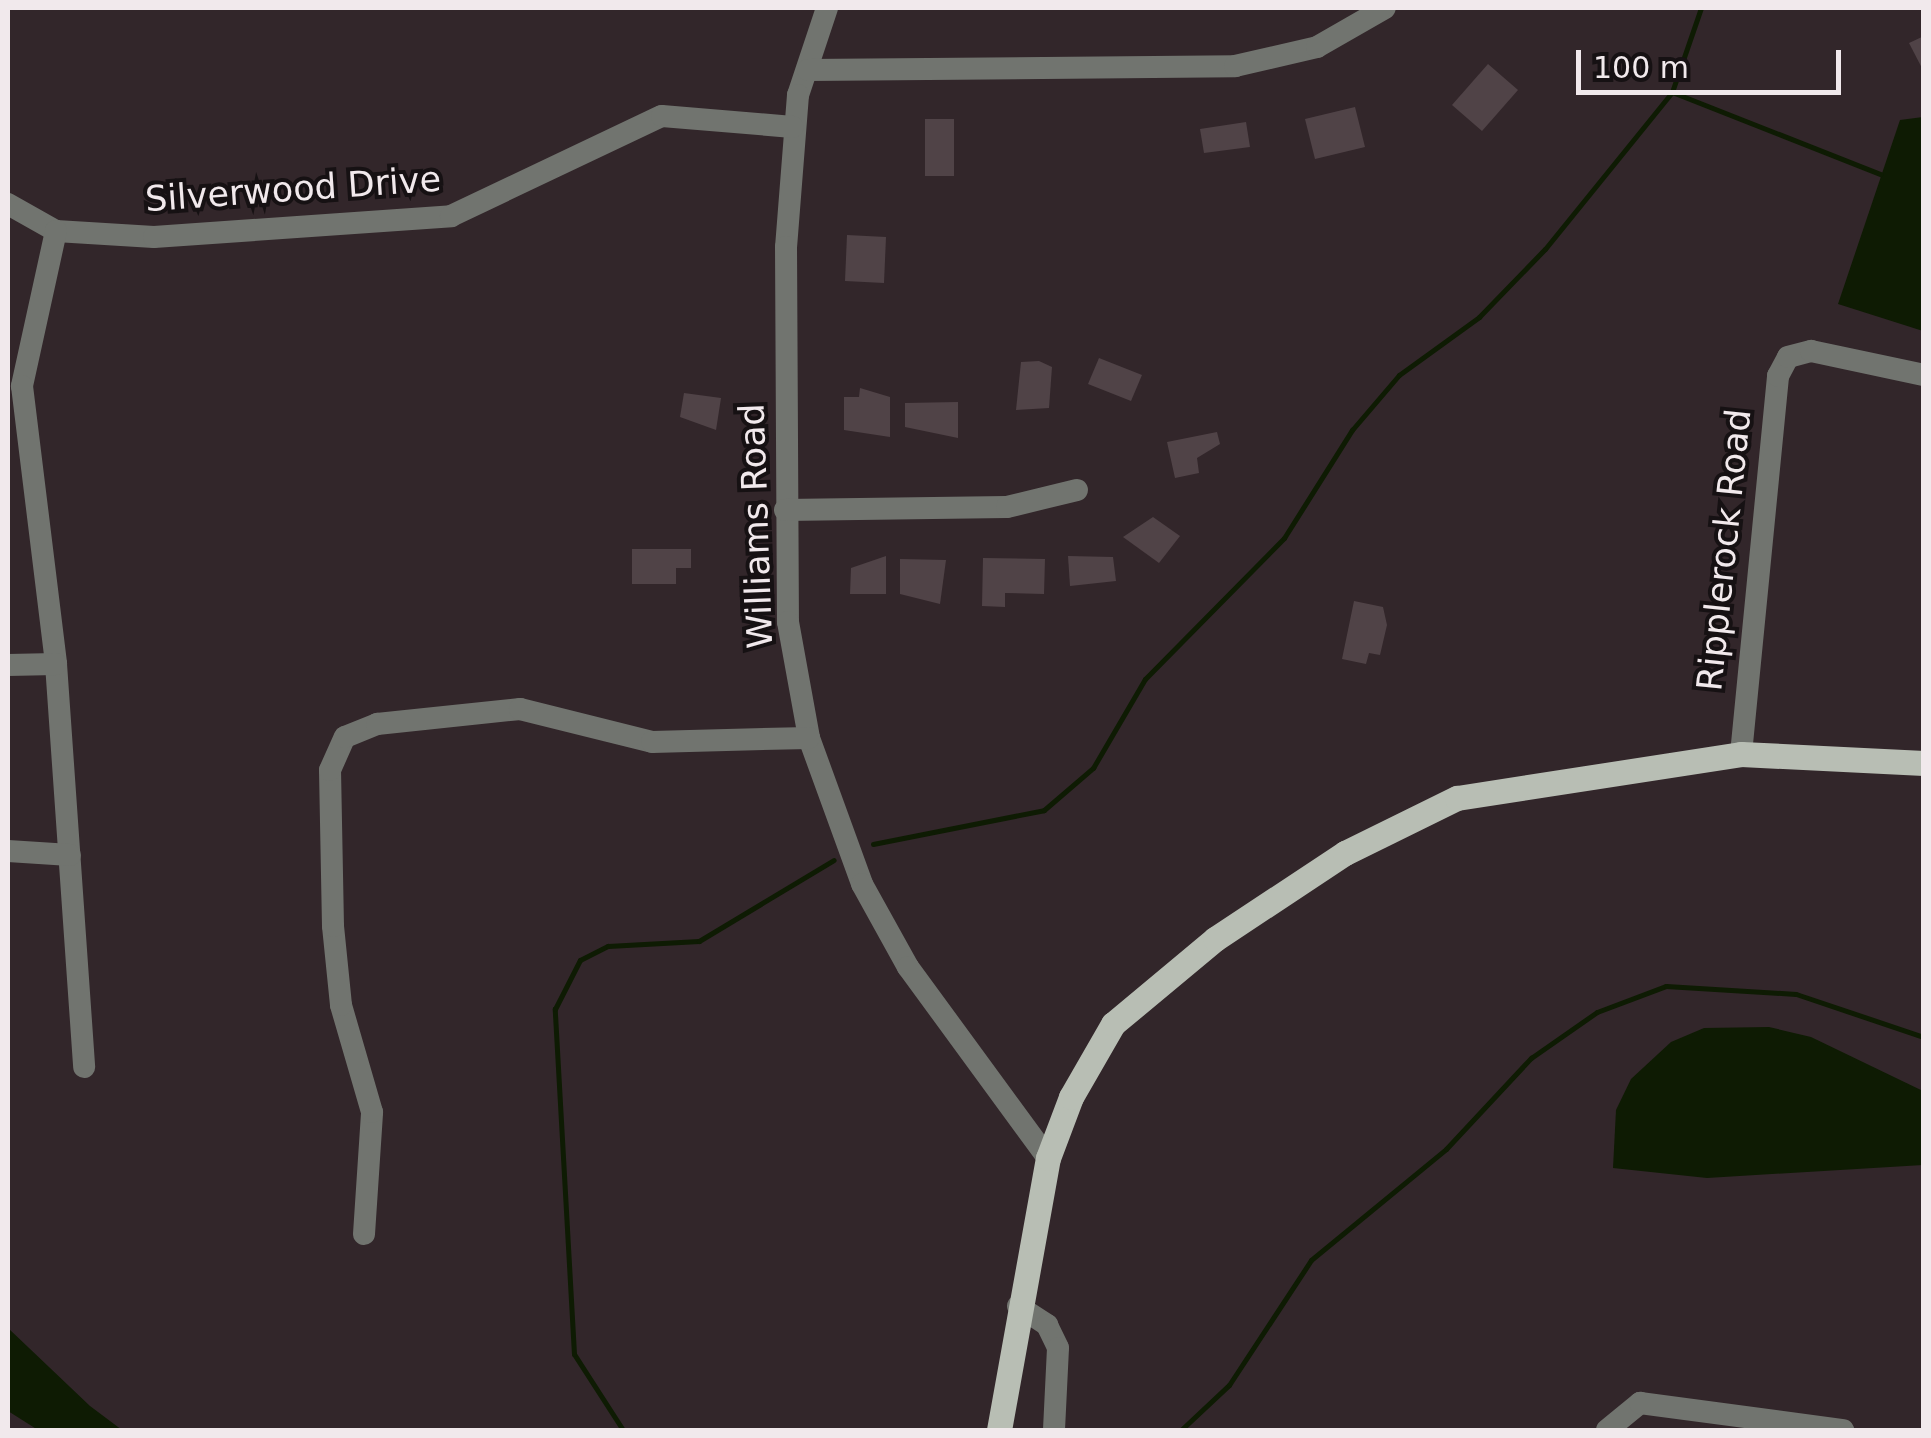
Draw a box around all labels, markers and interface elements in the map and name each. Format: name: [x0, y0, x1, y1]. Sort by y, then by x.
scale bar: [1581, 30, 1846, 92]
text: 100 m: [1593, 50, 1689, 85]
street label: Silverwood Drive: [144, 158, 442, 220]
street label: Williams Road: [731, 403, 781, 649]
street label: Ripplerock Road: [1688, 407, 1760, 693]

